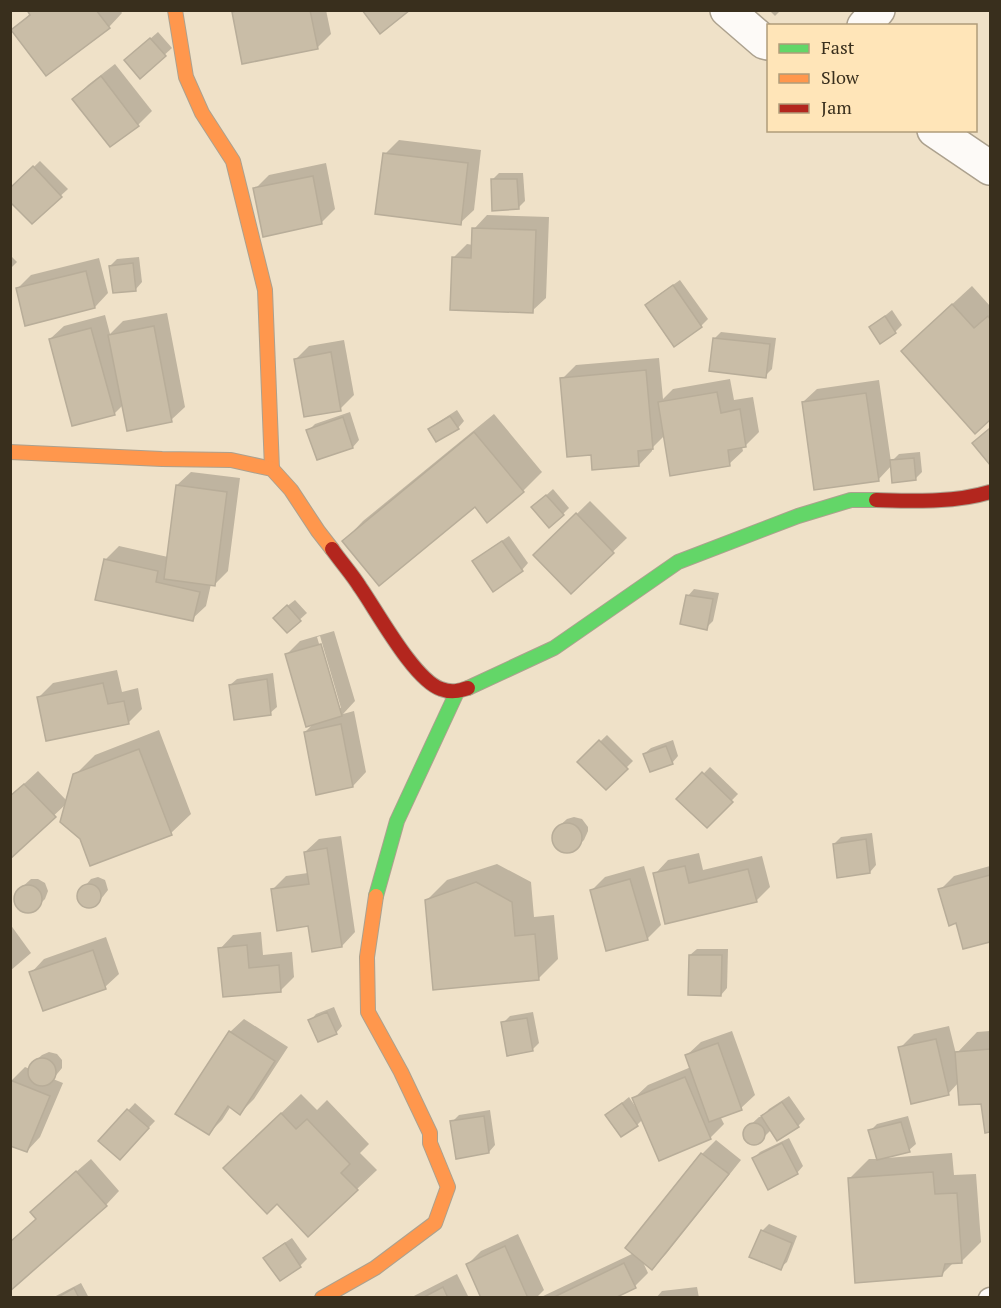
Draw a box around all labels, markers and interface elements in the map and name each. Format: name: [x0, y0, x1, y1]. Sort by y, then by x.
legend: [767, 24, 977, 132]
text: Fast: [821, 35, 855, 59]
text: Slow: [821, 65, 860, 89]
text: Jam: [821, 95, 852, 119]

